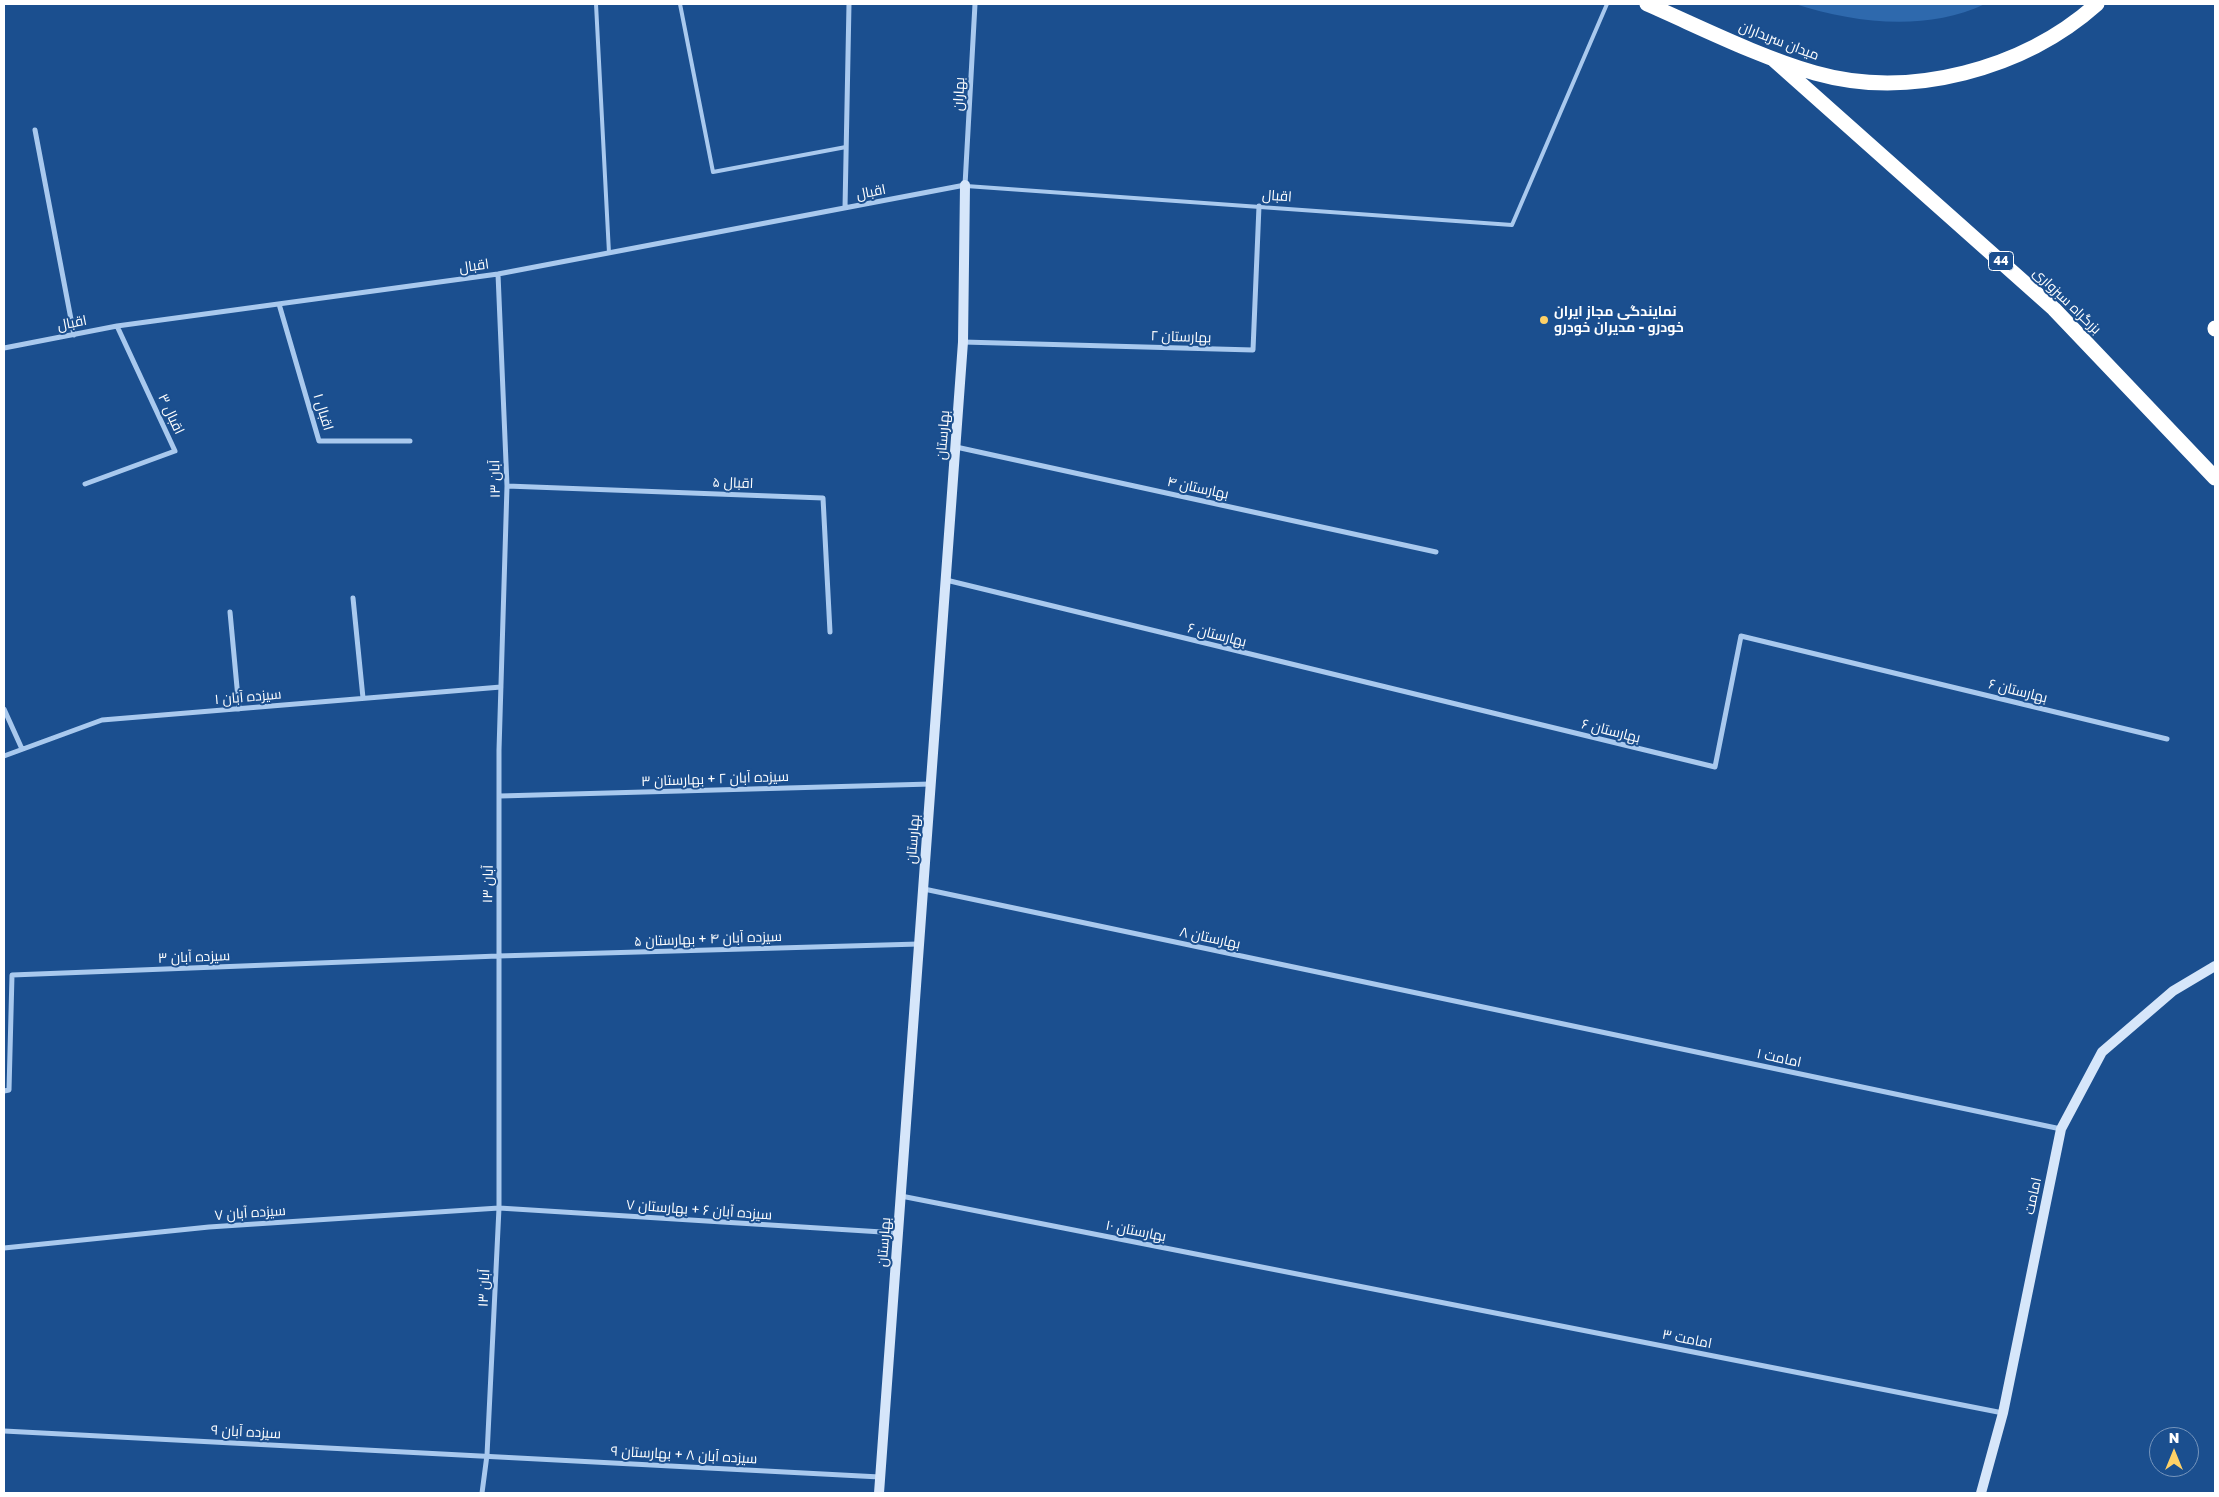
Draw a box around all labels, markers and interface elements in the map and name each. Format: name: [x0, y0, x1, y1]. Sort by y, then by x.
street label: میدان سربداران: [1737, 18, 1821, 64]
street label: بهاران: [950, 77, 968, 111]
street label: اقبال: [855, 181, 887, 203]
street label: اقبال: [1262, 187, 1292, 205]
road number: 44: [1988, 252, 2014, 270]
street label: اقبال: [458, 256, 490, 276]
street label: بزرگراه سبزواری: [2029, 264, 2105, 338]
place label: نمایندگی مجاز ایران خودرو - مدیران خودرو: [1554, 304, 1684, 336]
street label: اقبال: [56, 312, 88, 334]
marker: نمایندگی مجاز ایران خودرو - مدیران خودرو: [1538, 314, 1550, 326]
street label: بهارستان ۲: [1150, 328, 1212, 346]
street label: اقبال ۳: [154, 391, 188, 437]
street label: اقبال ۱: [309, 392, 337, 432]
street label: بهارستان: [933, 410, 953, 460]
street label: ۱۳ آبان: [486, 460, 504, 498]
street label: بهارستان ۴: [1166, 473, 1230, 503]
street label: اقبال ۵: [712, 474, 754, 492]
street label: بهارستان ۶: [1186, 620, 1248, 650]
street label: بهارستان ۶: [1987, 676, 2049, 706]
street label: سیزده آبان ۱: [214, 686, 282, 708]
street label: بهارستان ۶: [1580, 716, 1642, 746]
street label: سیزده آبان ۲ + بهارستان ۳: [641, 768, 789, 790]
street label: بهارستان: [903, 814, 923, 864]
street label: ۱۳ آبان: [479, 865, 497, 903]
street label: بهارستان ۸: [1178, 923, 1242, 953]
street label: سیزده آبان ۴ + بهارستان ۵: [634, 928, 782, 950]
street label: سیزده آبان ۳: [158, 947, 230, 967]
street label: امامت ۱: [1755, 1045, 1803, 1071]
street label: امامت: [2021, 1176, 2045, 1216]
street label: سیزده آبان ۶ + بهارستان ۷: [625, 1197, 773, 1223]
street label: سیزده آبان ۷: [214, 1202, 286, 1224]
street label: بهارستان: [874, 1217, 894, 1267]
street label: بهارستان ۱۰: [1104, 1217, 1168, 1245]
street label: ۱۳ آبان: [475, 1268, 493, 1308]
street label: امامت ۳: [1661, 1326, 1713, 1352]
street label: سیزده آبان ۹: [211, 1422, 281, 1442]
north arrow: [2149, 1427, 2199, 1477]
text: N: [2169, 1429, 2179, 1446]
street label: سیزده آبان ۸ + بهارستان ۹: [610, 1443, 758, 1467]

